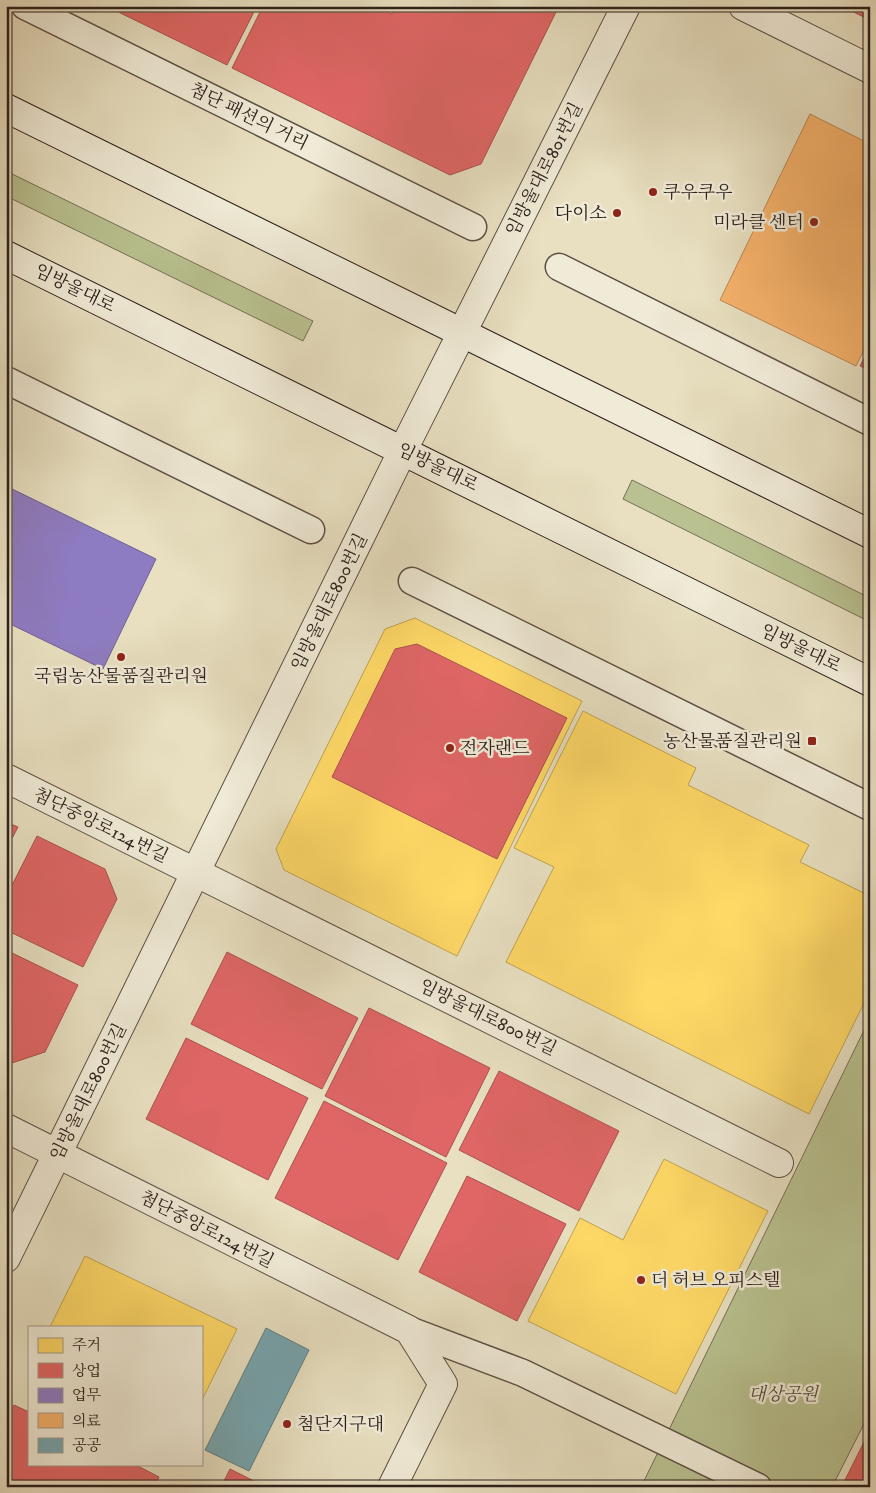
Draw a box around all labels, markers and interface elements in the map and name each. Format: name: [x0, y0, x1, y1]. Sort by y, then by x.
street label: 첨단 패션의 거리: [186, 79, 312, 155]
street label: 임방울대로801번길: [502, 99, 588, 240]
place label: 쿠우쿠우: [663, 182, 733, 204]
marker: 쿠우쿠우: [647, 186, 659, 198]
place label: 다이소: [555, 203, 607, 225]
marker: 다이소: [611, 207, 623, 219]
place label: 미라클 센터: [713, 212, 804, 234]
marker: 미라클 센터: [808, 216, 820, 228]
street label: 임방울대로: [31, 260, 118, 318]
street label: 임방울대로: [394, 439, 481, 497]
street label: 임방울대로800번길: [287, 530, 373, 675]
street label: 임방울대로: [757, 620, 844, 678]
marker: 국립농산물품질관리원: [115, 651, 127, 663]
place label: 국립농산물품질관리원: [34, 666, 208, 688]
place label: 농산물품질관리원: [663, 731, 802, 753]
marker: 농산물품질관리원: [806, 735, 818, 747]
place label: 전자랜드: [460, 738, 530, 760]
marker: 전자랜드: [444, 742, 456, 754]
street label: 첨단중앙로124번길: [29, 784, 172, 868]
street label: 임방울대로800번길: [415, 975, 560, 1061]
street label: 임방울대로800번길: [46, 1020, 132, 1165]
street label: 첨단중앙로124번길: [136, 1187, 277, 1273]
place label: 더 허브 오피스텔: [651, 1270, 780, 1292]
marker: 더 허브 오피스텔: [635, 1274, 647, 1286]
legend: [28, 1326, 202, 1466]
text: 주거: [72, 1336, 101, 1355]
text: 상업: [72, 1362, 101, 1381]
park label: 대상공원: [748, 1384, 819, 1406]
text: 업무: [72, 1386, 101, 1405]
text: 의료: [72, 1412, 101, 1431]
place label: 첨단지구대: [297, 1414, 384, 1436]
marker: 첨단지구대: [281, 1418, 293, 1430]
text: 공공: [72, 1436, 101, 1455]

